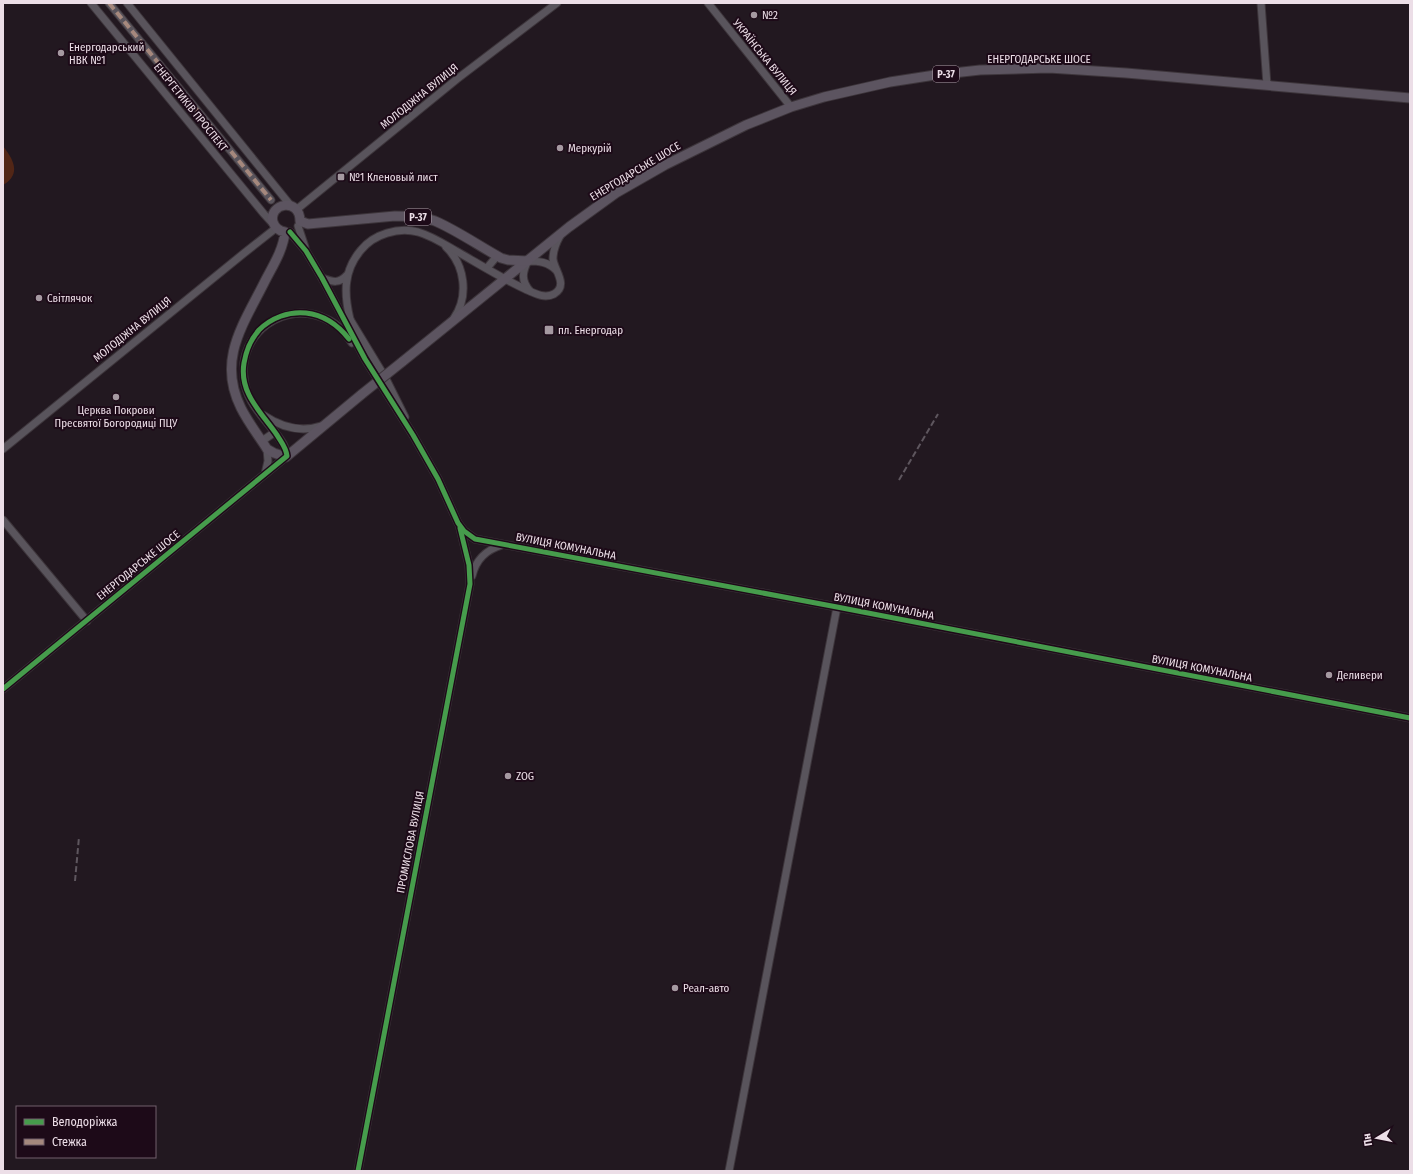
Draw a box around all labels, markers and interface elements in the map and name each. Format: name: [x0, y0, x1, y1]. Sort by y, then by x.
place label: №2: [762, 9, 778, 22]
marker: №2: [749, 10, 759, 20]
street label: УКРАЇНСЬКА ВУЛИЦЯ: [729, 16, 799, 98]
place label: Енергодарський НВК №1: [69, 41, 145, 67]
marker: Енергодарський НВК №1: [56, 48, 66, 58]
street label: ЕНЕРГОДАРСЬКЕ ШОСЕ: [987, 53, 1091, 66]
street label: ЕНЕРГЕТИКІВ ПРОСПЕКТ: [151, 61, 231, 155]
street label: МОЛОДІЖНА ВУЛИЦЯ: [378, 61, 461, 132]
road number: Р-37: [933, 66, 959, 82]
street label: ЕНЕРГОДАРСЬКЕ ШОСЕ: [588, 139, 683, 204]
place label: Меркурій: [568, 142, 612, 155]
marker: Меркурій: [555, 143, 565, 153]
place label: №1 Кленовый лист: [349, 171, 438, 184]
marker: №1 Кленовый лист: [336, 172, 346, 182]
road number: Р-37: [405, 209, 431, 225]
place label: Світлячок: [47, 292, 93, 305]
marker: Світлячок: [34, 293, 44, 303]
street label: МОЛОДІЖНА ВУЛИЦЯ: [91, 294, 174, 365]
marker: пл. Енергодар: [543, 324, 555, 336]
place label: пл. Енергодар: [558, 324, 623, 337]
marker: Церква Покрови Пресвятої Богородиці ПЦУ: [111, 392, 121, 402]
place label: Церква Покрови Пресвятої Богородиці ПЦУ: [55, 404, 178, 430]
street label: ЕНЕРГОДАРСЬКЕ ШОСЕ: [94, 528, 183, 603]
street label: ВУЛИЦЯ КОМУНАЛЬНА: [515, 530, 617, 563]
street label: ВУЛИЦЯ КОМУНАЛЬНА: [833, 590, 935, 623]
street label: ВУЛИЦЯ КОМУНАЛЬНА: [1151, 652, 1253, 685]
place label: Деливери: [1336, 669, 1383, 682]
marker: Деливери: [1324, 670, 1334, 680]
place label: ZOG: [516, 770, 534, 783]
marker: ZOG: [503, 771, 513, 781]
street label: ПРОМИСЛОВА ВУЛИЦЯ: [394, 790, 427, 894]
place label: Реал-авто: [683, 982, 730, 995]
marker: Реал-авто: [670, 983, 680, 993]
legend: [16, 1106, 156, 1158]
text: Велодоріжка: [52, 1115, 118, 1129]
north arrow: [1357, 1118, 1397, 1158]
text: Пн: [1360, 1132, 1375, 1147]
text: Стежка: [52, 1135, 87, 1149]

